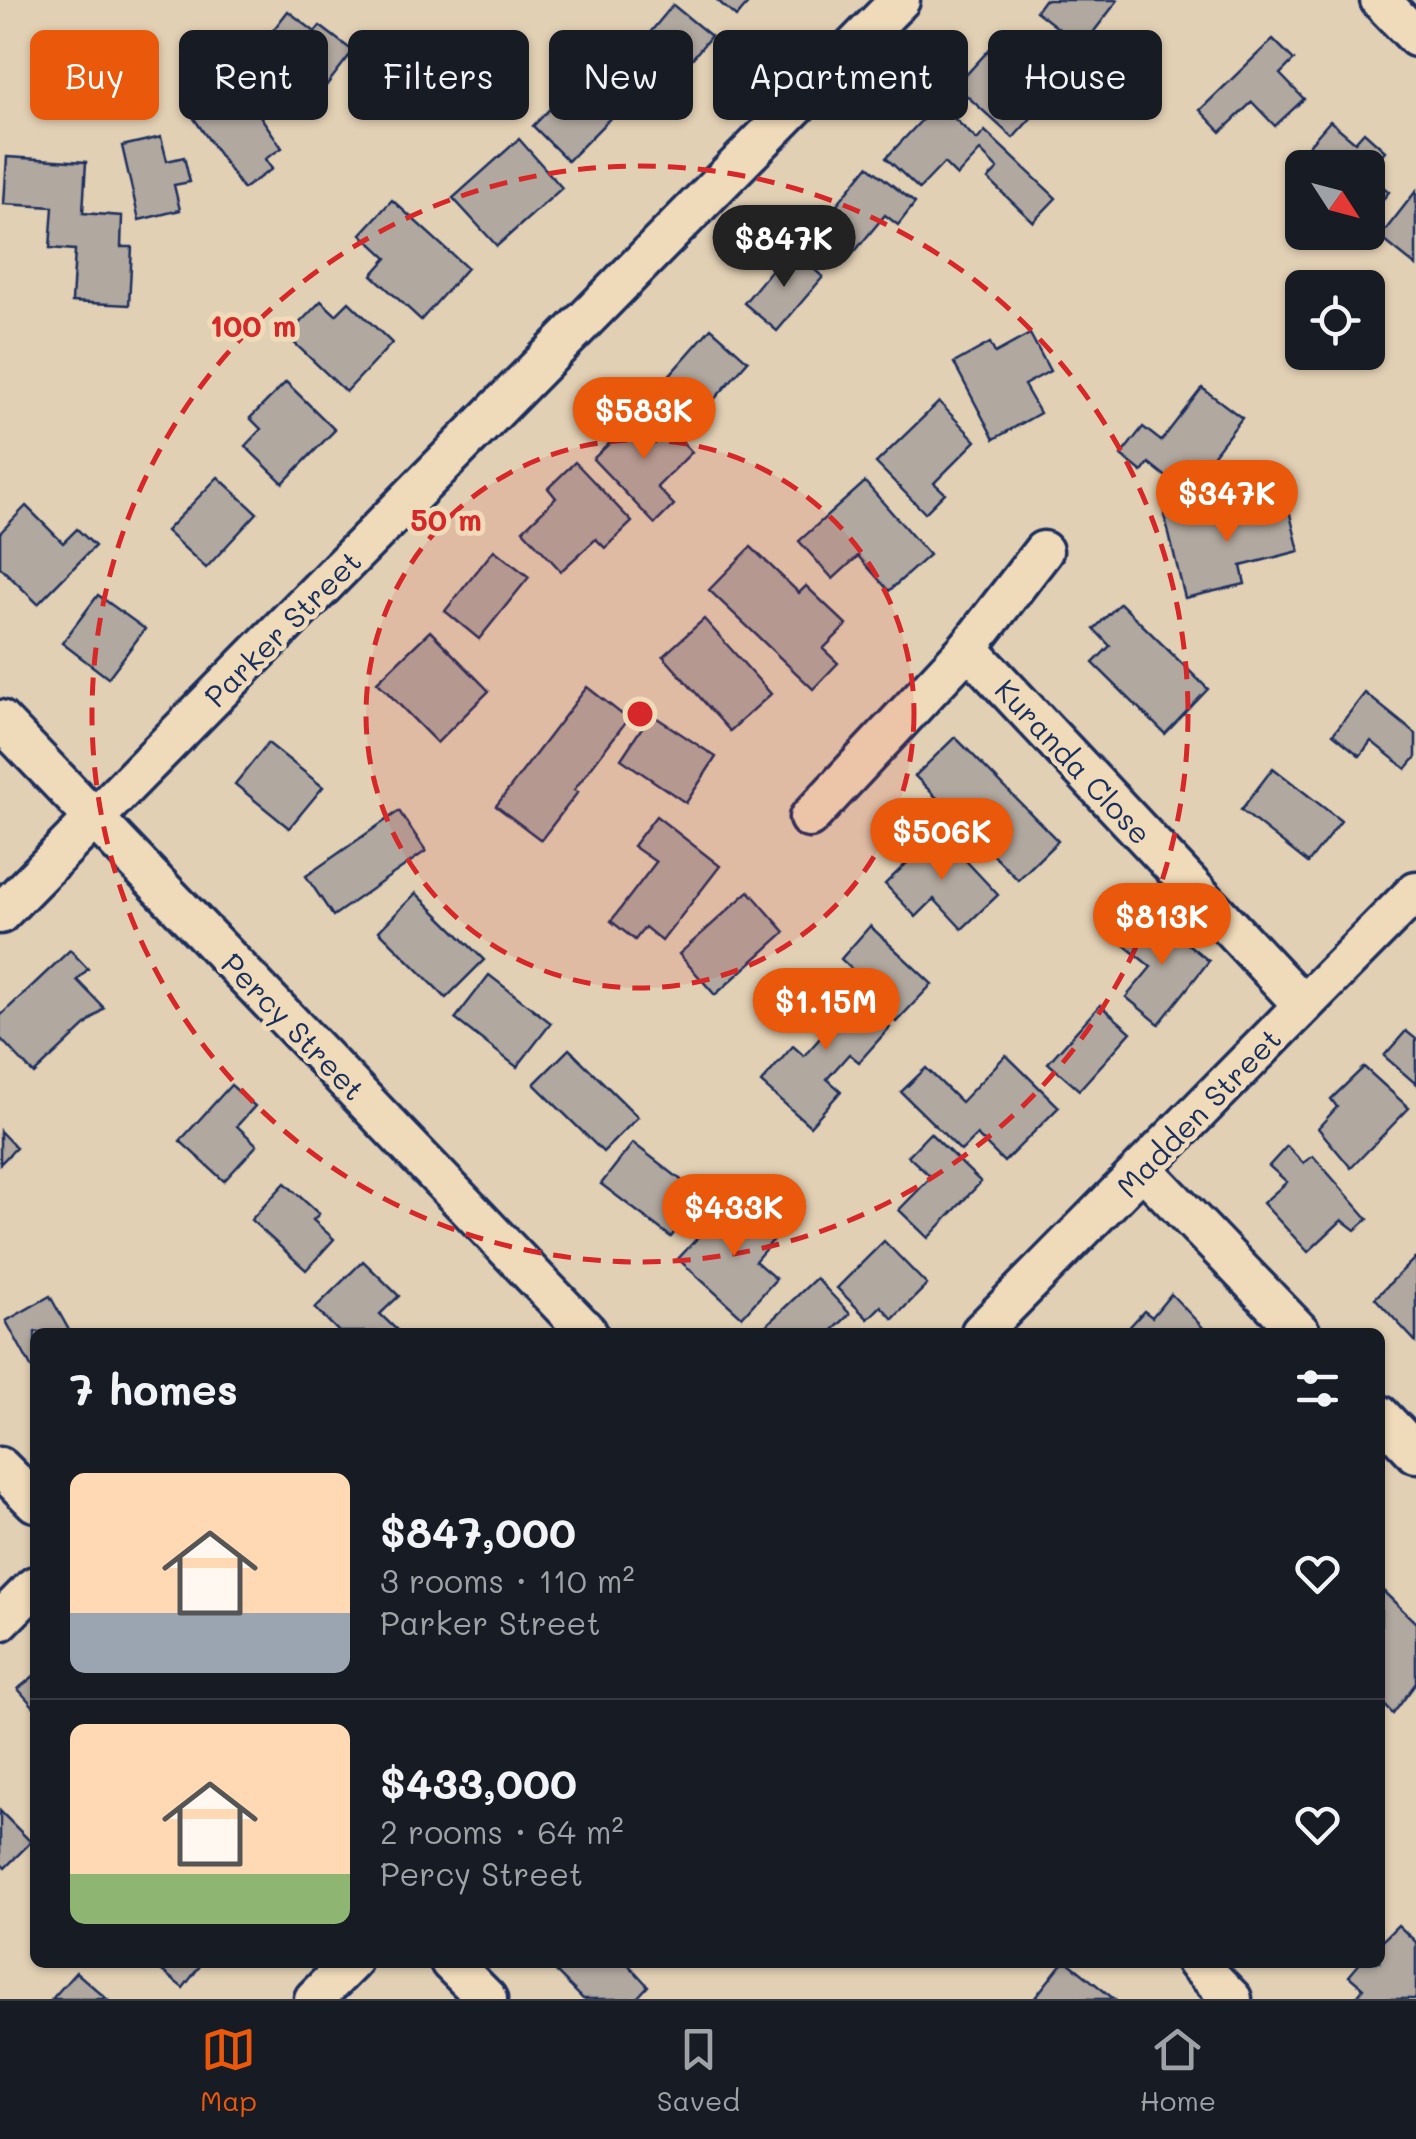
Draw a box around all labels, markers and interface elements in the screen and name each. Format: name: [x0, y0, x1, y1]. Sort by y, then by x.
chip: Buy: [30, 30, 159, 120]
chip: Rent: [179, 30, 328, 120]
chip: Filters: [348, 30, 529, 120]
chip: New: [549, 30, 693, 120]
chip: Apartment: [713, 30, 968, 120]
chip: House: [988, 30, 1162, 120]
north arrow: [1285, 150, 1385, 250]
map controls: [1285, 150, 1385, 370]
pin: $847K: [714, 205, 854, 290]
text: $847K: [735, 216, 833, 258]
button: locate: [1285, 270, 1385, 370]
text: 100 m: [210, 305, 296, 345]
pin: $583K: [574, 377, 714, 462]
text: $583K: [595, 388, 693, 430]
pin: $347K: [1157, 460, 1297, 545]
text: $347K: [1178, 471, 1276, 513]
text: 50 m: [410, 499, 482, 539]
street label: Parker Street: [195, 541, 369, 715]
street label: Kuranda Close: [987, 670, 1161, 852]
centre of rings: [622, 696, 658, 732]
pin: $506K: [872, 798, 1012, 883]
text: $506K: [892, 809, 992, 851]
pin: $813K: [1092, 883, 1232, 968]
text: $813K: [1115, 894, 1209, 936]
street label: Percy Street: [213, 944, 375, 1108]
pin: $1.15M: [745, 968, 907, 1053]
text: $1.15M: [775, 979, 877, 1021]
street label: Madden Street: [1107, 1019, 1289, 1205]
pin: $433K: [664, 1174, 804, 1259]
text: $433K: [684, 1185, 784, 1227]
text: 7 homes: [70, 1361, 238, 1416]
icon: filters: [1290, 1361, 1345, 1416]
text: $847,000: [380, 1504, 576, 1559]
icon: home: [150, 1513, 270, 1633]
icon: heart: [1290, 1546, 1345, 1601]
text: 3 rooms · 110 m²: [380, 1559, 635, 1601]
text: Parker Street: [380, 1601, 601, 1643]
text: $433,000: [380, 1755, 577, 1810]
icon: home: [150, 1764, 270, 1884]
icon: heart: [1290, 1797, 1345, 1852]
text: 2 rooms · 64 m²: [380, 1810, 624, 1852]
text: Percy Street: [380, 1852, 583, 1894]
tab: Map: [200, 2022, 257, 2118]
tab: Saved: [657, 2022, 740, 2118]
tab: Home: [1140, 2022, 1216, 2118]

